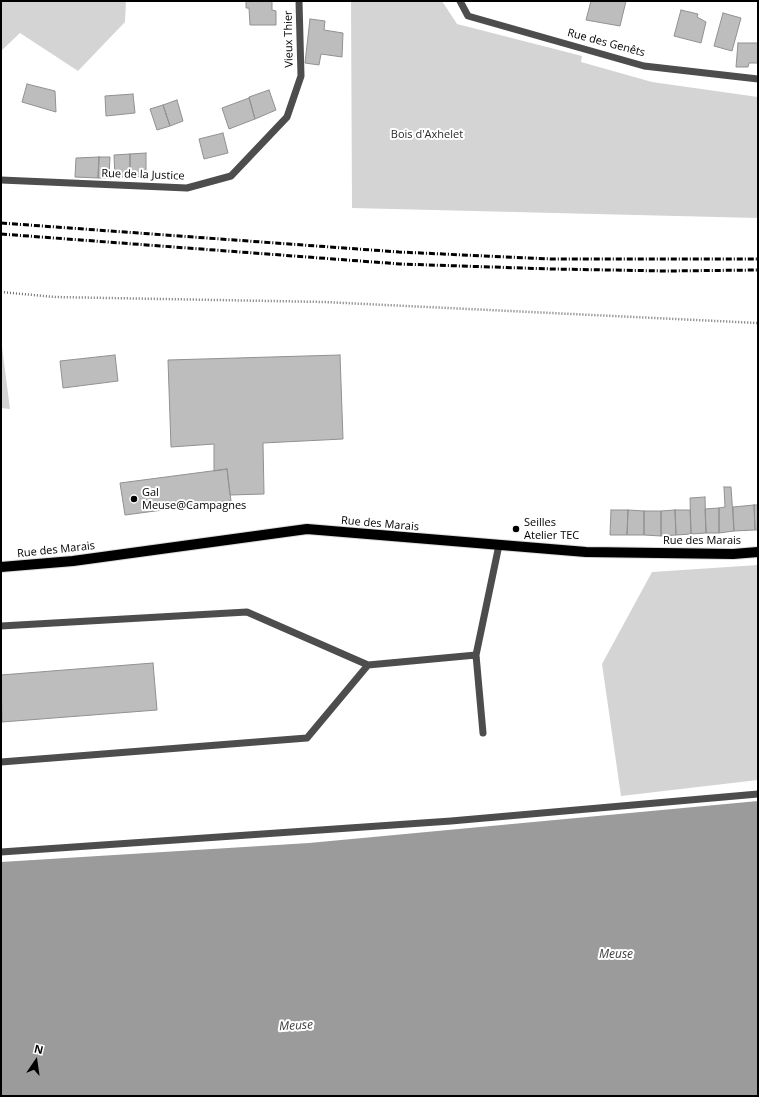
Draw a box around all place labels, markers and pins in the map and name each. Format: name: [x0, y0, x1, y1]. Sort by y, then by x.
place label: Gal Meuse@Campagnes: [142, 486, 246, 512]
marker: Gal Meuse@Campagnes: [129, 494, 139, 504]
place label: Seilles Atelier TEC: [524, 516, 579, 542]
marker: Seilles Atelier TEC: [511, 524, 521, 534]

